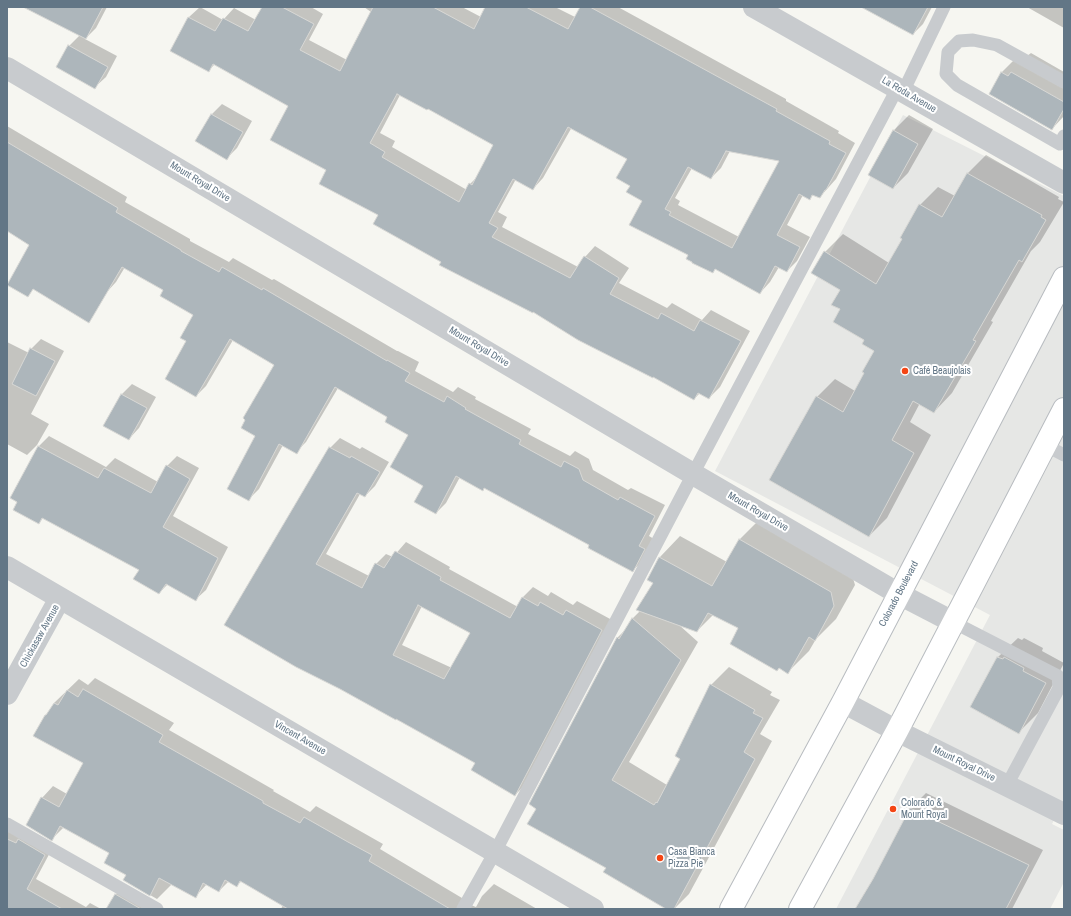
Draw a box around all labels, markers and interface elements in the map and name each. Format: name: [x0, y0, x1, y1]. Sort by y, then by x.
street label: La Roda Avenue: [880, 75, 938, 115]
street label: Mount Royal Drive: [168, 159, 232, 205]
street label: Mount Royal Drive: [447, 324, 511, 370]
place label: Café Beaujolais: [913, 365, 971, 377]
marker: Café Beaujolais: [900, 366, 910, 376]
street label: Mount Royal Drive: [726, 490, 790, 534]
street label: Colorado Boulevard: [877, 559, 921, 629]
street label: Chickasaw Avenue: [18, 602, 62, 670]
street label: Vincent Avenue: [272, 718, 328, 758]
street label: Mount Royal Drive: [931, 744, 997, 784]
place label: Colorado & Mount Royal: [901, 797, 947, 820]
marker: Colorado & Mount Royal: [888, 804, 898, 814]
place label: Casa Bianca Pizza Pie: [668, 846, 715, 870]
marker: Casa Bianca Pizza Pie: [655, 853, 665, 863]

